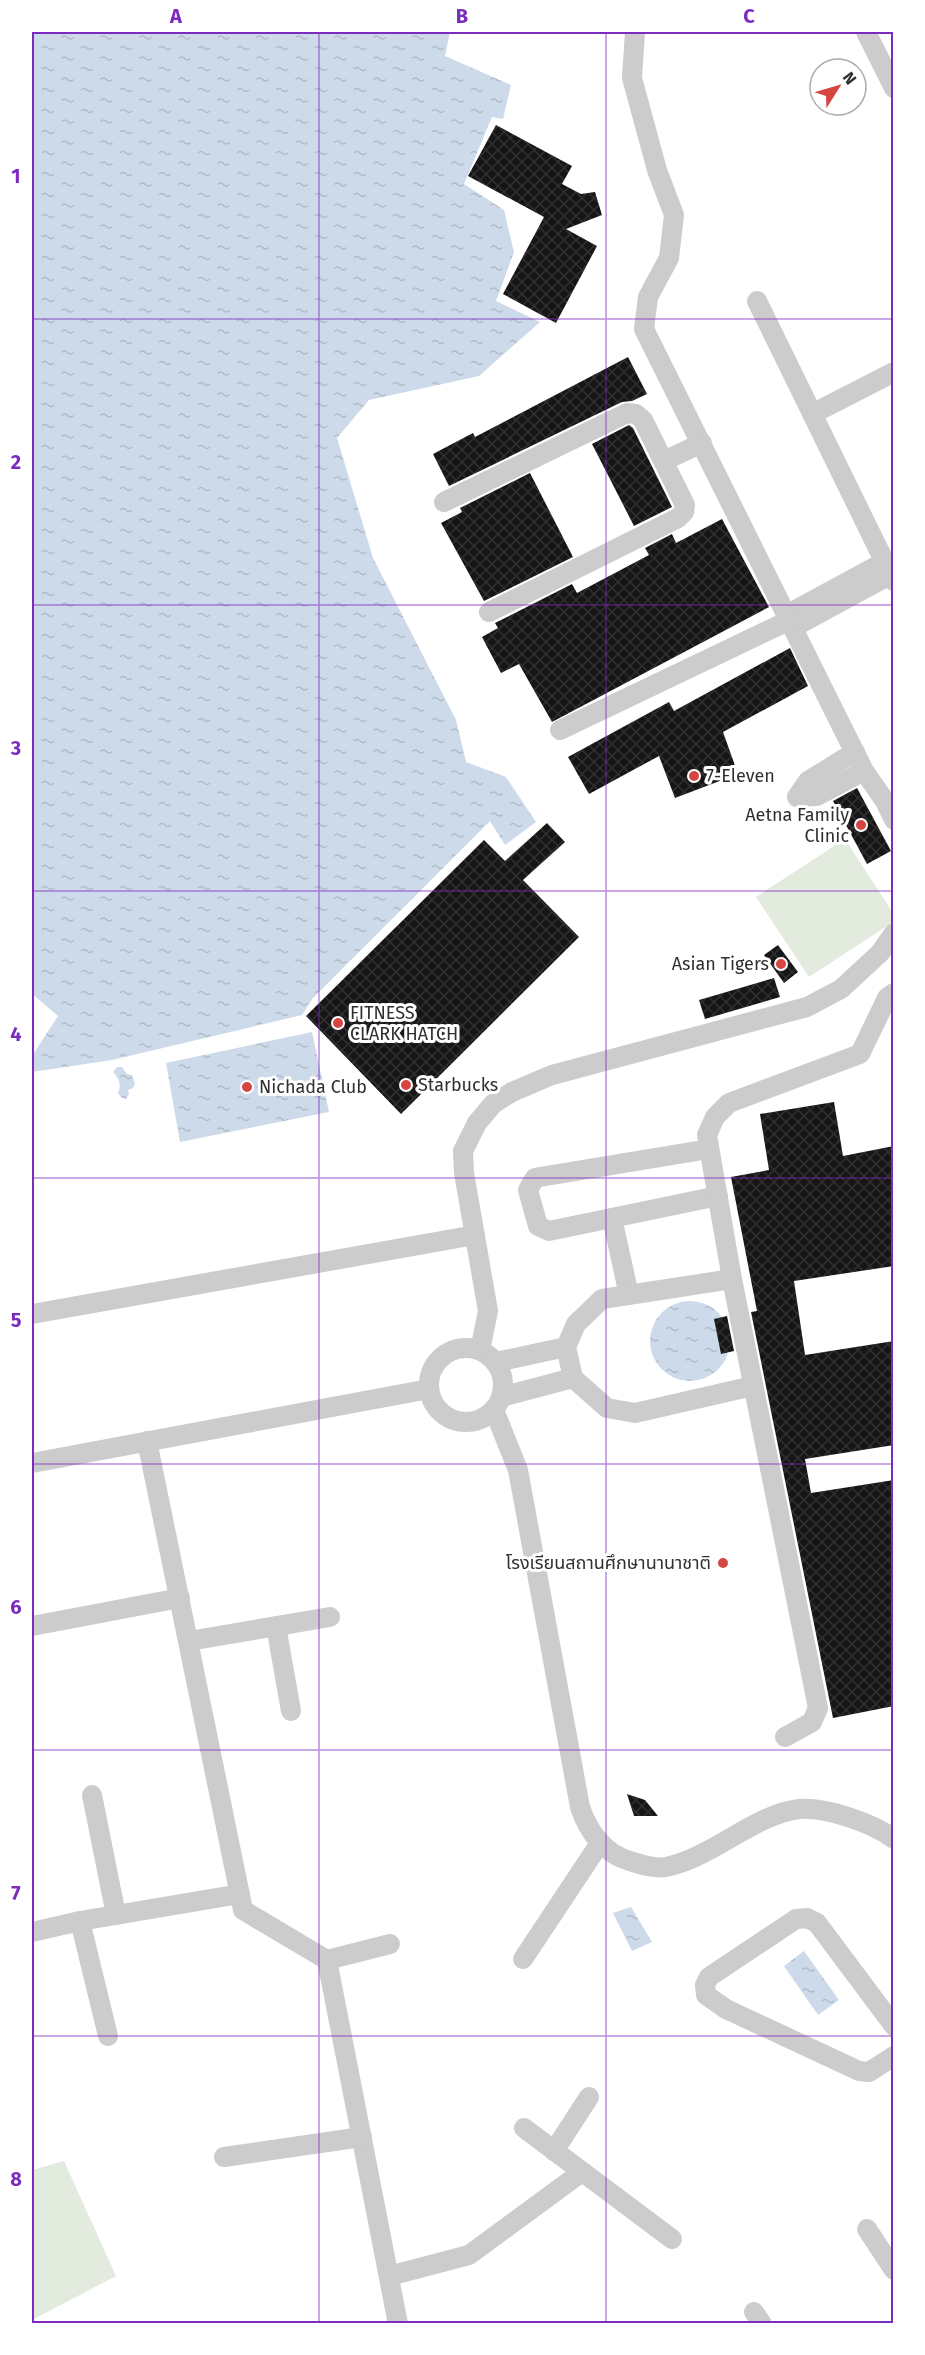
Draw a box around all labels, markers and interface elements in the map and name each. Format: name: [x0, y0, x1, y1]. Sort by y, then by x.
text: A: [169, 4, 183, 28]
text: B: [456, 4, 468, 28]
text: C: [743, 4, 755, 28]
north arrow: [808, 57, 868, 117]
text: N: [839, 68, 860, 88]
text: 1: [11, 164, 21, 188]
text: 2: [11, 450, 21, 474]
text: 3: [10, 736, 21, 760]
place label: 7-Eleven: [706, 765, 775, 787]
marker: 7-Eleven: [687, 769, 701, 783]
place label: Aetna Family Clinic: [745, 804, 849, 847]
marker: Aetna Family Clinic: [854, 818, 868, 832]
place label: Asian Tigers: [672, 953, 769, 975]
marker: Asian Tigers: [774, 957, 788, 971]
place label: FITNESS CLARK HATCH: [350, 1002, 458, 1045]
marker: FITNESS CLARK HATCH: [331, 1016, 345, 1030]
text: 4: [10, 1022, 22, 1046]
place label: Starbucks: [418, 1074, 498, 1096]
place label: Nichada Club: [259, 1076, 367, 1098]
marker: Starbucks: [399, 1078, 413, 1092]
marker: Nichada Club: [240, 1080, 254, 1094]
text: 5: [11, 1308, 22, 1332]
place label: โรงเรียนสถานศึกษานานาชาติ: [506, 1552, 711, 1574]
marker: โรงเรียนสถานศึกษานานาชาติ: [716, 1556, 730, 1570]
text: 6: [10, 1595, 22, 1619]
text: 7: [11, 1881, 21, 1905]
text: 8: [10, 2167, 22, 2191]

